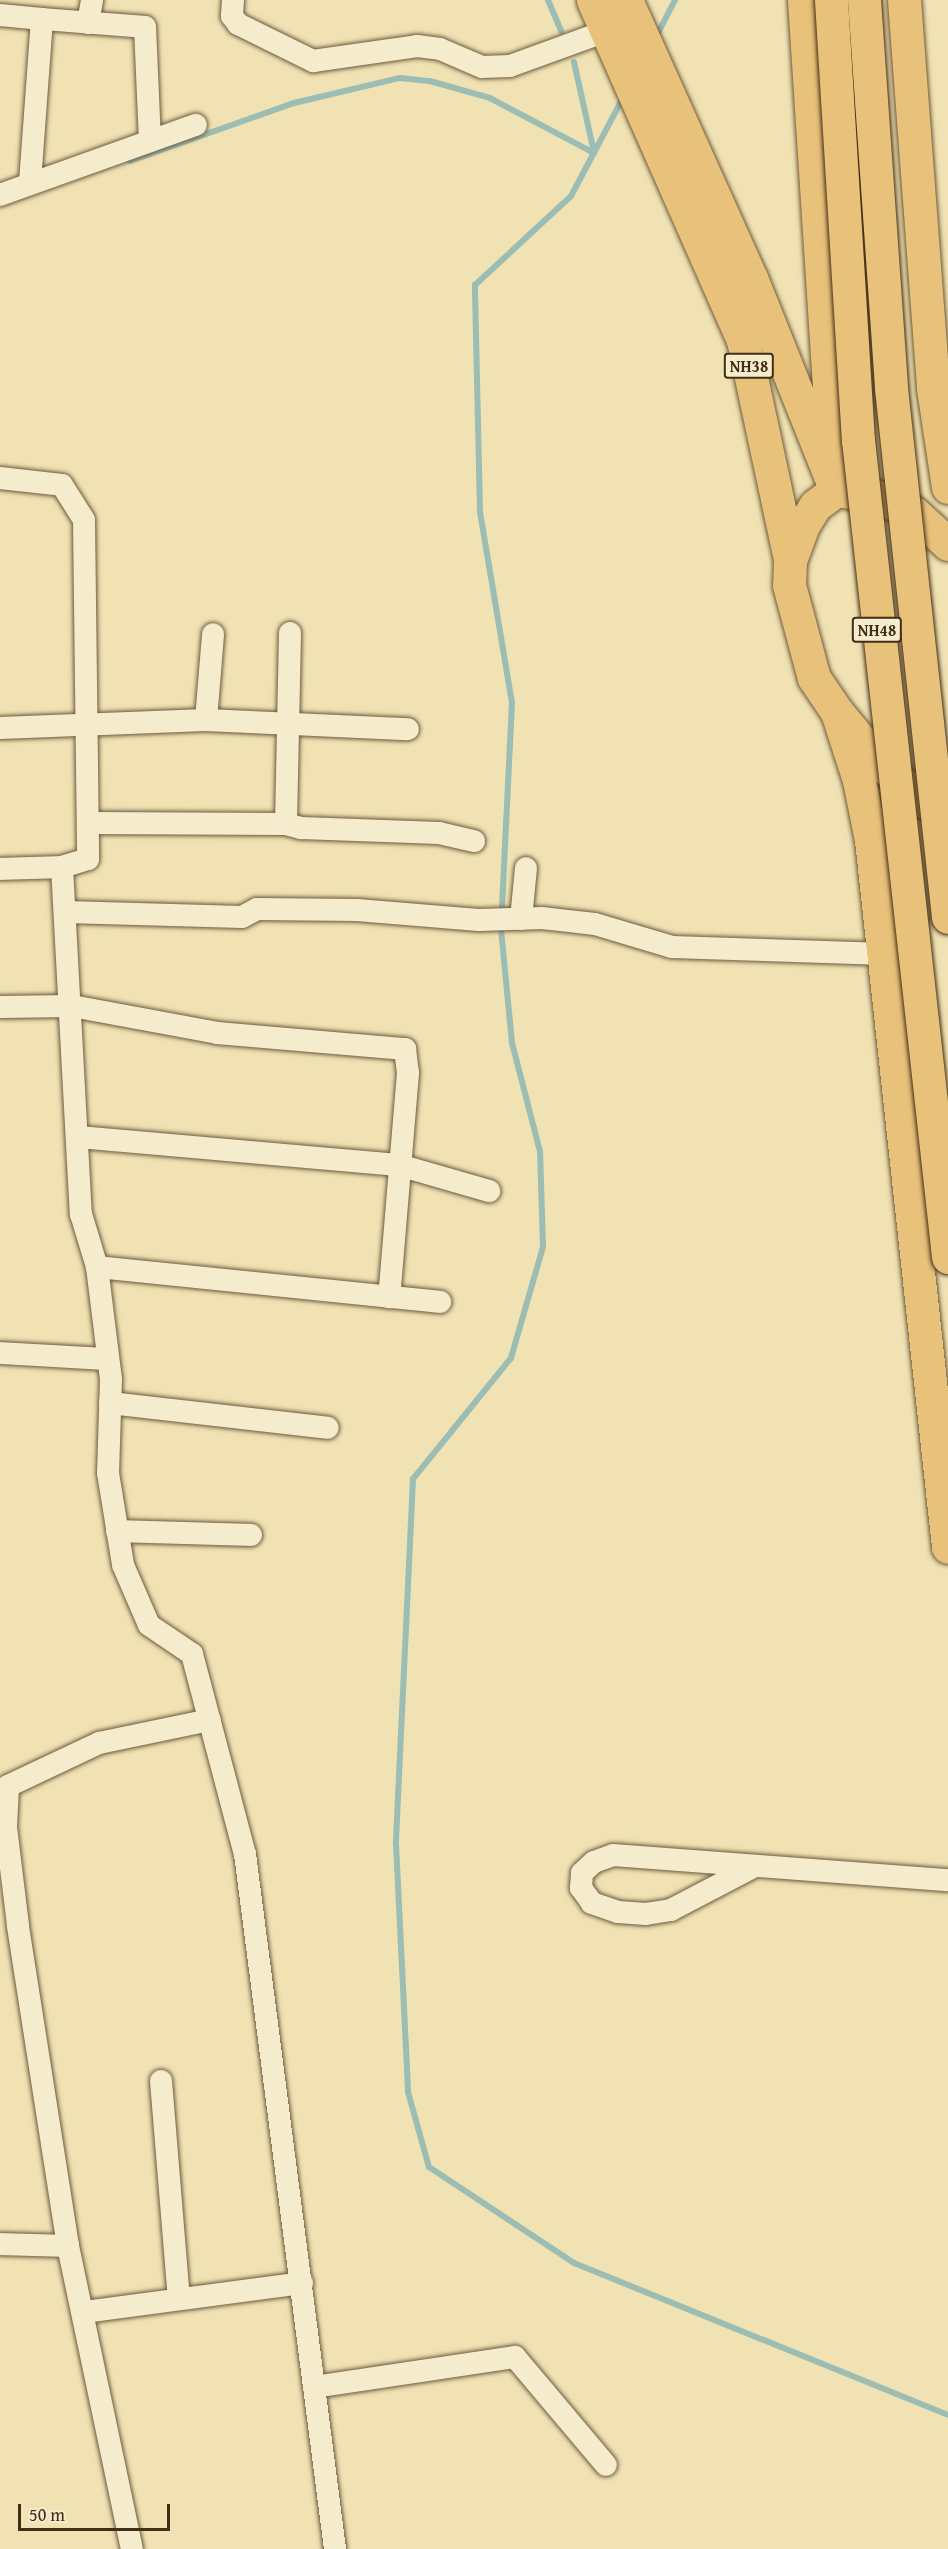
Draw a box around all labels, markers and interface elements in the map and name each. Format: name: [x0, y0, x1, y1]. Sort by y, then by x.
road number: NH38: [724, 353, 774, 379]
road number: NH48: [852, 617, 902, 643]
scale bar: [21, 2492, 172, 2530]
text: 50 m: [29, 2501, 65, 2528]

